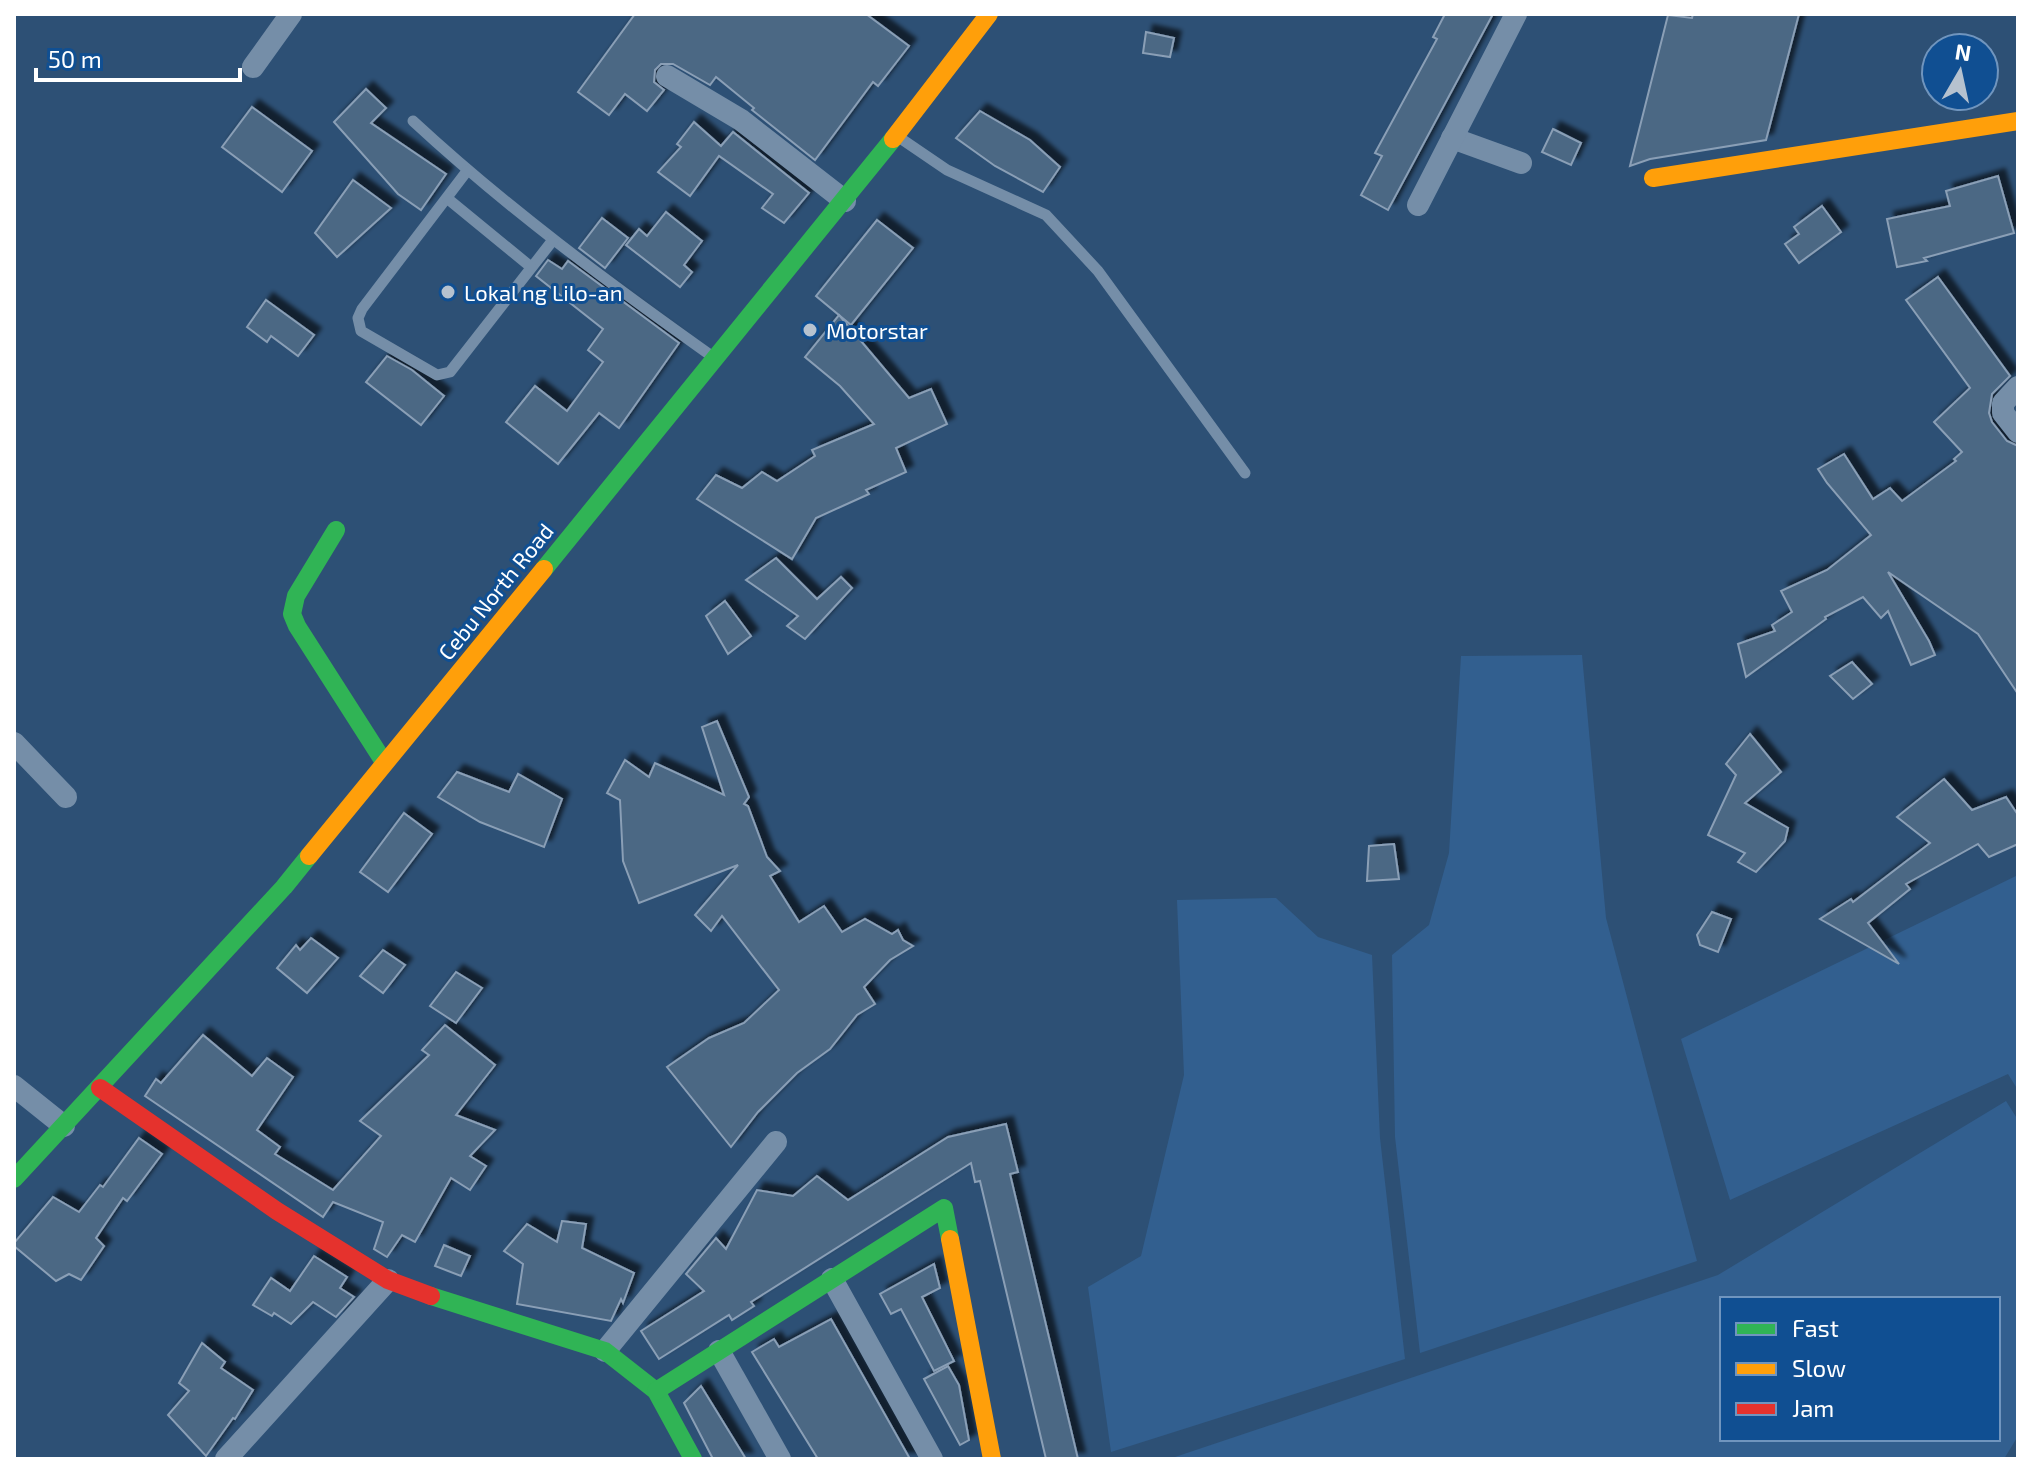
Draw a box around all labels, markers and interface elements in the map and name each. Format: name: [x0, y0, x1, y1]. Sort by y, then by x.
scale bar: [36, 32, 240, 82]
north arrow: [1920, 32, 2000, 112]
text: N: [1953, 37, 1973, 65]
text: 50 m: [48, 44, 102, 73]
place label: Lokal ng Lilo-an: [464, 279, 622, 305]
marker: Lokal ng Lilo-an: [439, 283, 457, 301]
place label: Motorstar: [826, 317, 928, 343]
marker: Motorstar: [801, 321, 819, 339]
street label: Cebu North Road: [432, 518, 558, 664]
legend: [1720, 1297, 2000, 1441]
text: Fast: [1792, 1313, 1839, 1342]
text: Slow: [1792, 1353, 1846, 1382]
text: Jam: [1792, 1393, 1834, 1422]

